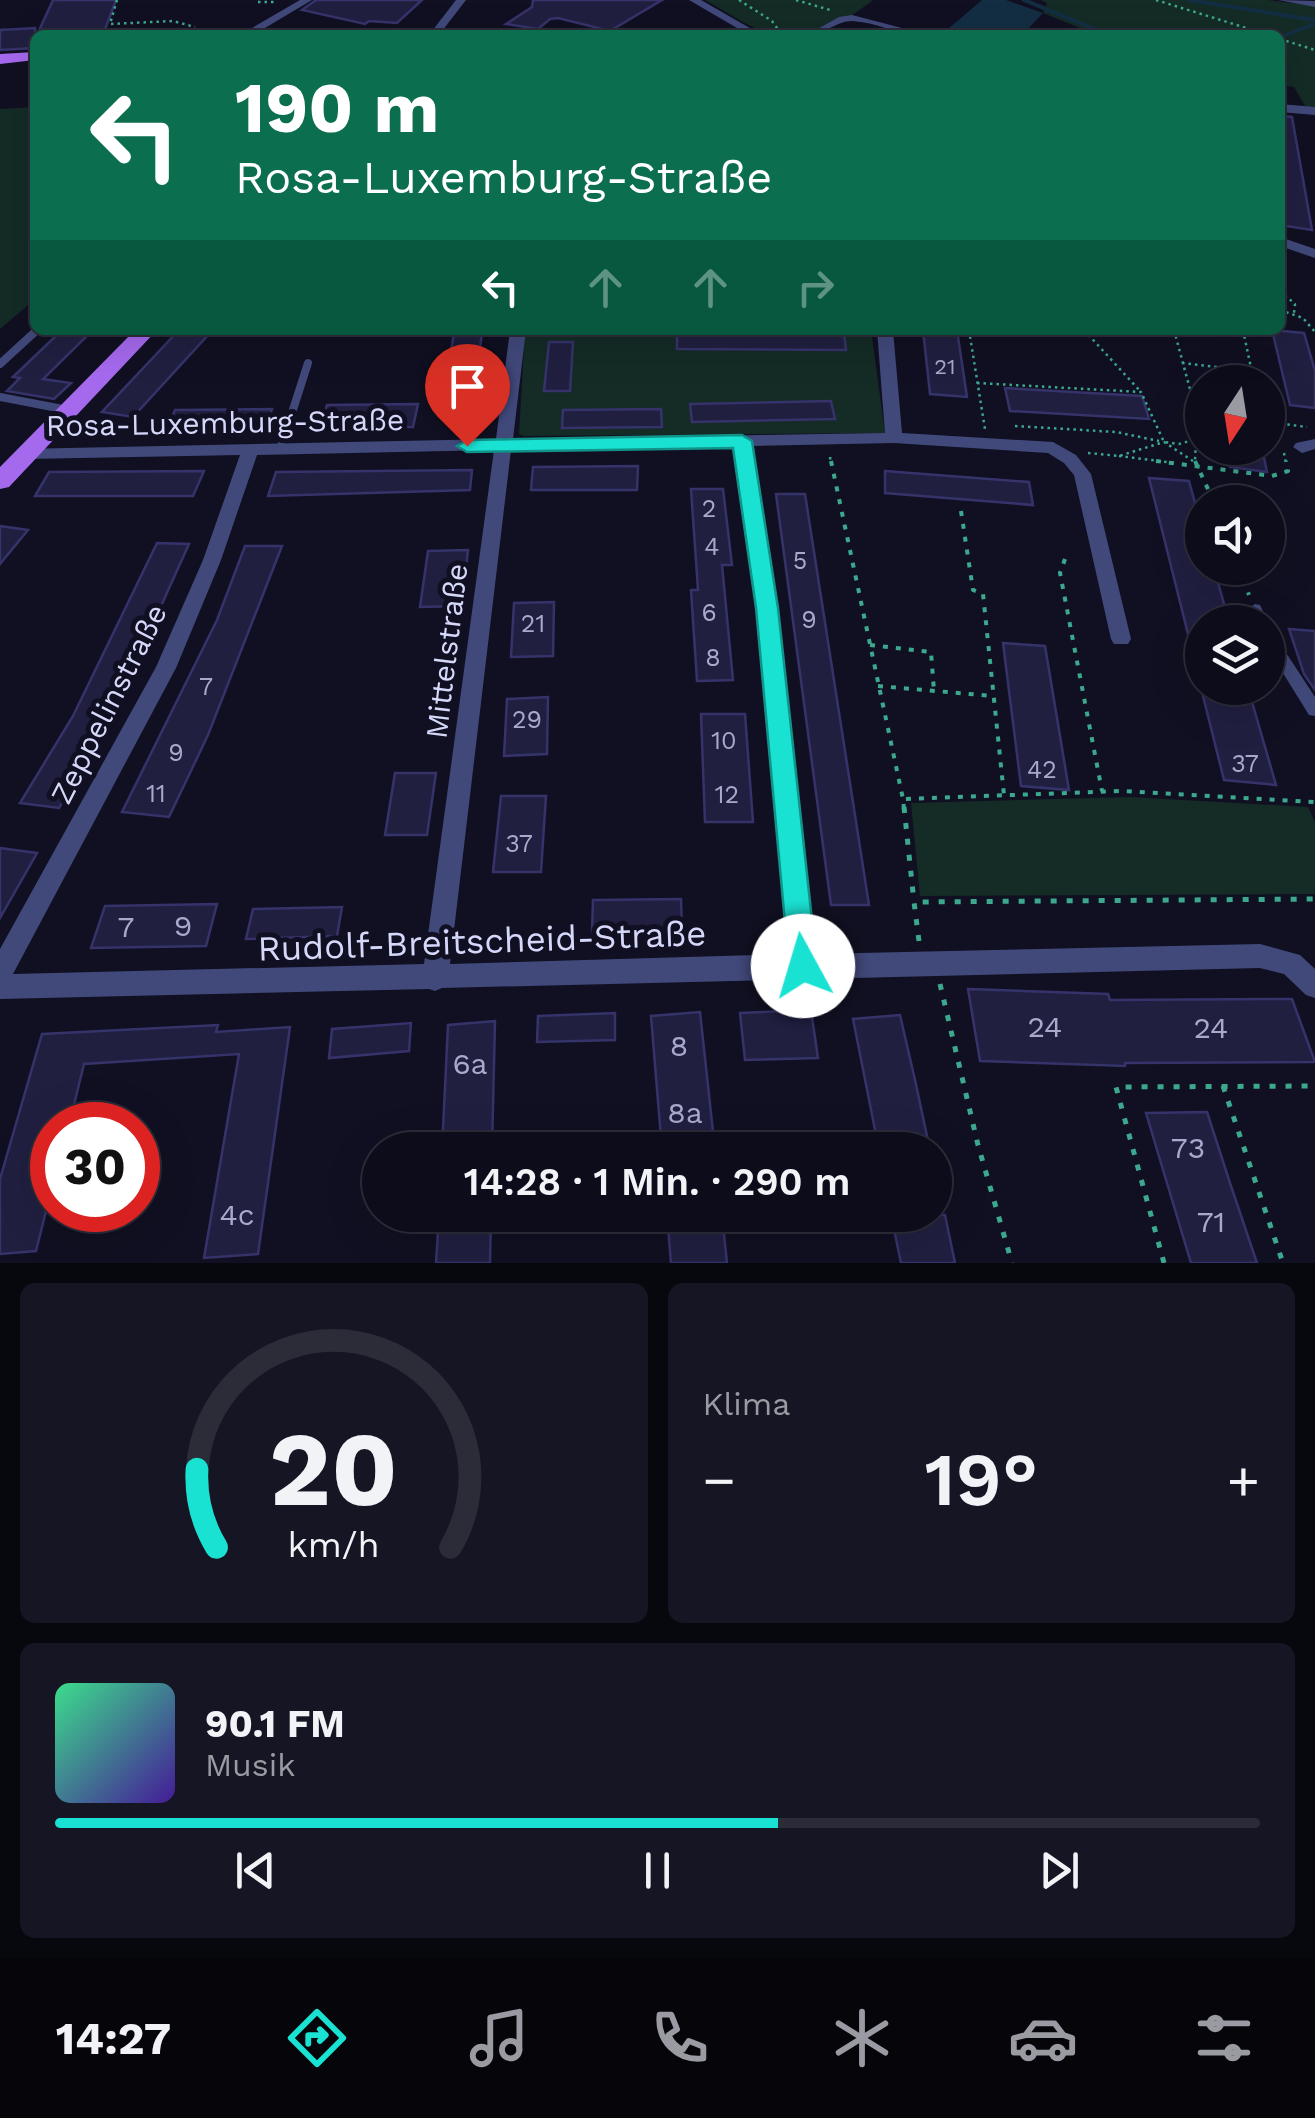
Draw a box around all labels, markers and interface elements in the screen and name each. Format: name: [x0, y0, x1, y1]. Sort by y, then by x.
text: 190 m: [235, 67, 439, 149]
icon: left: [70, 70, 200, 200]
text: Rosa-Luxemburg-Straße: [235, 151, 772, 204]
icon: left: [473, 260, 528, 315]
icon: ahead: [578, 260, 633, 315]
icon: ahead: [683, 260, 738, 315]
icon: right: [788, 260, 843, 315]
pin: [425, 344, 510, 447]
house number: 21: [934, 354, 956, 379]
icon: arrive: [440, 359, 495, 414]
north arrow: [1185, 365, 1285, 465]
map controls: [1185, 365, 1285, 705]
street label: Rosa-Luxemburg-Straße: [46, 402, 404, 443]
button: sound: [1185, 485, 1285, 585]
house number: 2: [702, 494, 716, 523]
house number: 4: [704, 532, 720, 561]
house number: 5: [793, 546, 807, 575]
street label: Mittelstraße: [418, 561, 475, 741]
street label: Zeppelinstraße: [43, 598, 174, 809]
house number: 6: [701, 598, 717, 627]
house number: 9: [801, 605, 817, 634]
button: layers: [1185, 605, 1285, 705]
house number: 21: [521, 609, 545, 638]
house number: 8: [705, 643, 721, 672]
house number: 7: [199, 672, 213, 701]
house number: 29: [512, 705, 542, 734]
house number: 10: [711, 726, 737, 755]
house number: 9: [168, 738, 184, 767]
house number: 37: [1231, 749, 1259, 778]
house number: 42: [1027, 755, 1057, 784]
house number: 11: [146, 779, 166, 808]
house number: 12: [715, 780, 739, 809]
house number: 37: [505, 829, 533, 858]
house number: 9: [174, 908, 192, 943]
house number: 7: [118, 909, 134, 944]
street label: Rudolf-Breitscheid-Straße: [257, 912, 707, 970]
position arrow: [751, 914, 855, 1018]
house number: 24: [1028, 1009, 1062, 1044]
house number: 24: [1194, 1010, 1228, 1045]
house number: 8: [670, 1028, 688, 1063]
house number: 6a: [452, 1046, 488, 1081]
house number: 8a: [667, 1095, 703, 1130]
speed limit sign: 30: [30, 1102, 160, 1232]
house number: 73: [1171, 1130, 1205, 1165]
text: 14:28 · 1 Min. · 290 m: [464, 1160, 850, 1204]
house number: 4c: [219, 1197, 255, 1232]
house number: 71: [1197, 1204, 1225, 1239]
text: Klima: [703, 1385, 790, 1423]
text: 20: [269, 1408, 398, 1530]
text: 19°: [924, 1435, 1038, 1523]
text: −: [703, 1448, 736, 1512]
text: +: [1227, 1448, 1260, 1512]
text: km/h: [288, 1524, 380, 1566]
text: 90.1 FM: [205, 1702, 345, 1746]
text: Musik: [205, 1746, 295, 1784]
icon: previous: [228, 1843, 283, 1898]
icon: pause: [630, 1843, 685, 1898]
icon: next: [1032, 1843, 1087, 1898]
icon: directions: [282, 2003, 352, 2073]
icon: music: [464, 2003, 534, 2073]
icon: phone: [645, 2003, 715, 2073]
icon: climate: [827, 2003, 897, 2073]
icon: car: [1008, 2003, 1078, 2073]
icon: filters: [1189, 2003, 1259, 2073]
text: 14:27: [56, 2012, 171, 2065]

